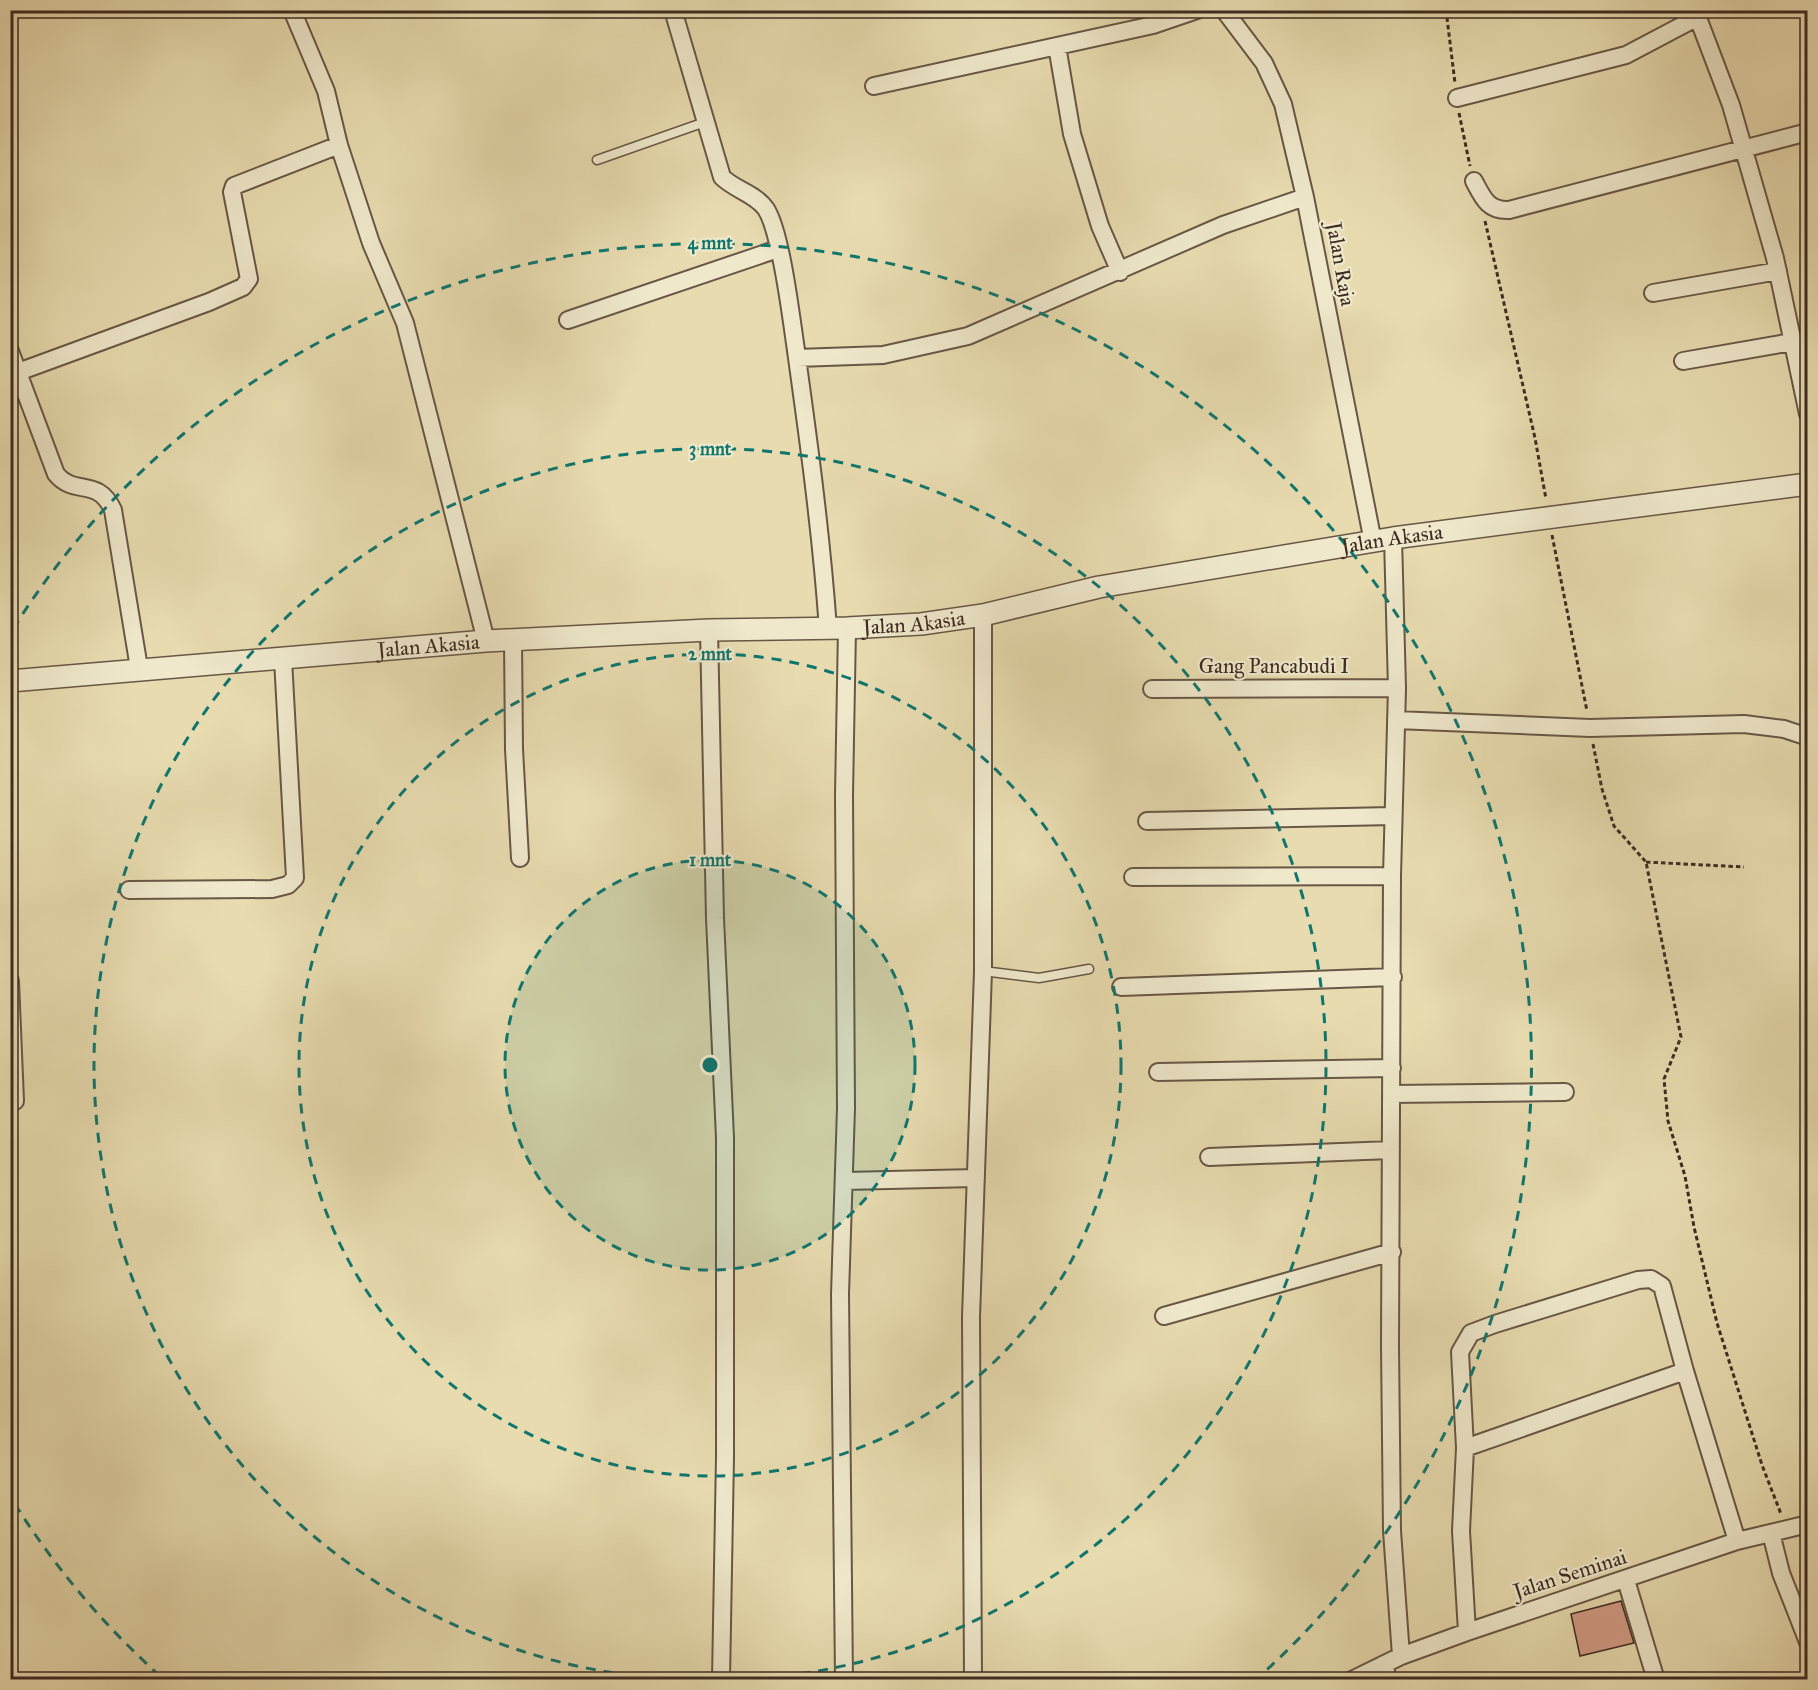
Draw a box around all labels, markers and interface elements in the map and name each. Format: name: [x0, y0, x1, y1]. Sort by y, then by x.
street label: Jalan Raja: [1320, 218, 1361, 308]
text: 4 mnt: [687, 232, 733, 255]
text: 3 mnt: [689, 438, 732, 461]
street label: Jalan Akasia: [1337, 519, 1445, 560]
street label: Jalan Akasia: [860, 605, 967, 640]
street label: Jalan Akasia: [374, 629, 481, 663]
text: 2 mnt: [688, 643, 733, 665]
street label: Gang Pancabudi I: [1199, 653, 1349, 679]
text: 1 mnt: [689, 849, 732, 871]
centre of rings: [700, 1055, 720, 1075]
street label: Jalan Seminai: [1508, 1543, 1630, 1605]

